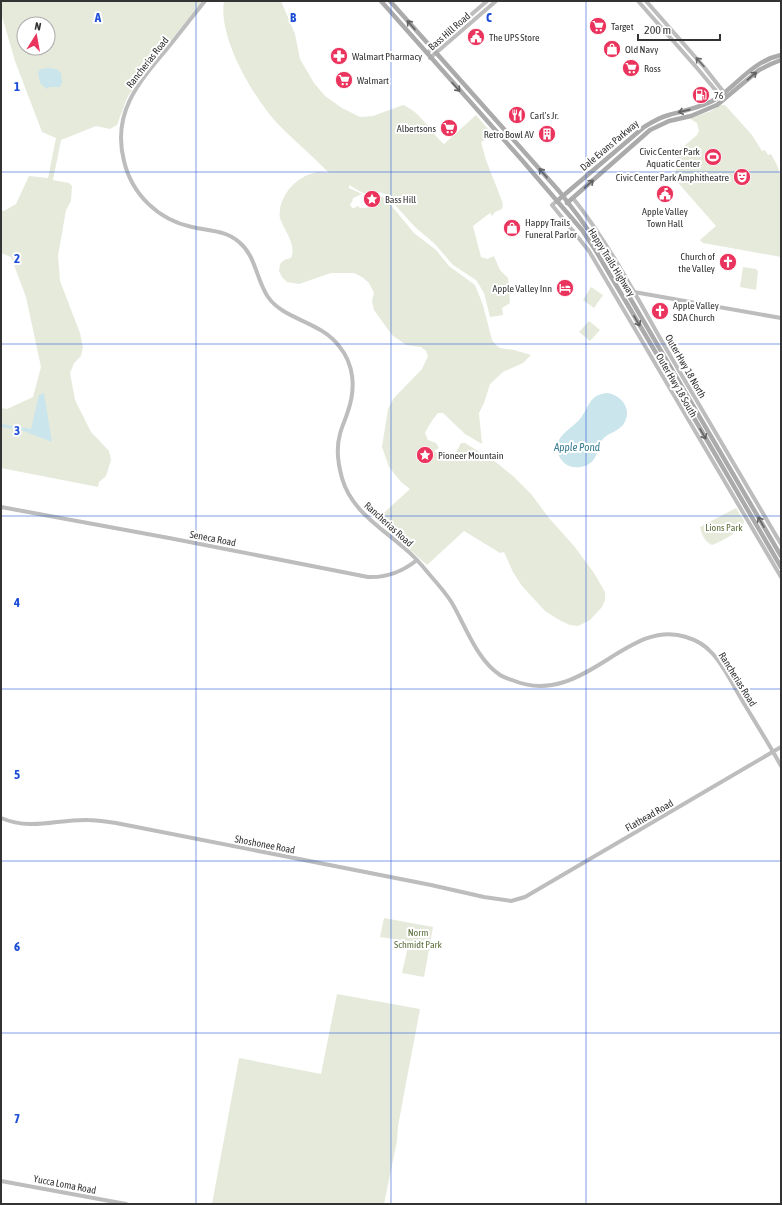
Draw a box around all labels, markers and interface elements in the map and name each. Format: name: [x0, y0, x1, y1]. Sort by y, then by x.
text: A: [94, 10, 102, 25]
text: B: [290, 10, 297, 25]
street label: Bass Hill Road: [426, 10, 473, 52]
text: C: [486, 10, 492, 25]
north arrow: [16, 16, 56, 56]
supermarket icon: Target: [588, 16, 608, 36]
scale bar: [638, 16, 720, 42]
text: N: [34, 20, 42, 33]
one-way arrow: [406, 20, 416, 30]
place label: Target: [611, 21, 634, 32]
text: 200 m: [644, 23, 671, 37]
public building icon: The UPS Store: [466, 27, 486, 47]
place label: The UPS Store: [489, 32, 540, 43]
street label: Rancherias Road: [124, 34, 171, 90]
shop icon: Old Navy: [602, 39, 622, 59]
place label: Old Navy: [625, 44, 658, 55]
pharmacy icon: Walmart Pharmacy: [329, 46, 349, 66]
place label: Walmart Pharmacy: [352, 51, 422, 62]
one-way arrow: [695, 57, 704, 67]
supermarket icon: Ross: [621, 58, 641, 78]
place label: Ross: [644, 63, 661, 74]
supermarket icon: Walmart: [334, 70, 354, 90]
one-way arrow: [747, 71, 758, 80]
place label: Walmart: [357, 75, 389, 86]
text: 1: [14, 79, 20, 94]
one-way arrow: [452, 82, 461, 92]
fuel station icon: 76: [691, 85, 711, 105]
place label: 76: [714, 90, 724, 101]
restaurant icon: Carl's Jr.: [507, 105, 527, 125]
one-way arrow: [678, 108, 691, 116]
place label: Carl's Jr.: [530, 110, 559, 121]
supermarket icon: Albertsons: [439, 118, 459, 138]
street label: Dale Evans Parkway: [578, 118, 641, 173]
place label: Albertsons: [397, 123, 436, 134]
building icon: Retro Bowl AV: [537, 124, 557, 144]
place label: Retro Bowl AV: [484, 129, 534, 140]
place label: Civic Center Park Aquatic Center: [639, 146, 701, 169]
sports icon: Civic Center Park Aquatic Center: [703, 147, 723, 167]
one-way arrow: [539, 167, 548, 178]
theatre icon: Civic Center Park Amphitheatre: [732, 167, 752, 187]
place label: Civic Center Park Amphitheatre: [616, 172, 729, 183]
one-way arrow: [583, 180, 594, 189]
public building icon: Apple Valley Town Hall: [655, 184, 675, 204]
place icon: Bass Hill: [362, 189, 382, 209]
place label: Bass Hill: [385, 194, 417, 205]
place label: Apple Valley Town Hall: [642, 206, 688, 229]
place label: Happy Trails Funeral Parlor: [525, 217, 578, 240]
shop icon: Happy Trails Funeral Parlor: [502, 218, 522, 238]
street label: Happy Trails Highway: [586, 226, 637, 298]
text: 2: [14, 251, 20, 266]
place label: Church of the Valley: [678, 251, 715, 274]
church icon: Church of the Valley: [718, 252, 738, 272]
hotel icon: Apple Valley Inn: [555, 278, 575, 298]
place label: Apple Valley Inn: [493, 283, 552, 294]
place label: Apple Valley SDA Church: [673, 300, 719, 323]
church icon: Apple Valley SDA Church: [650, 301, 670, 321]
one-way arrow: [634, 315, 642, 327]
street label: Outer Hwy 18 North: [663, 333, 708, 400]
street label: Outer Hwy 18 South: [654, 351, 699, 419]
text: 3: [14, 423, 20, 438]
one-way arrow: [699, 428, 707, 440]
water label: Apple Pond: [553, 441, 600, 453]
place icon: Pioneer Mountain: [415, 445, 435, 465]
place label: Pioneer Mountain: [438, 450, 504, 461]
street label: Rancherias Road: [362, 500, 415, 549]
one-way arrow: [757, 516, 765, 528]
park label: Lions Park: [705, 522, 743, 533]
street label: Seneca Road: [189, 529, 237, 548]
text: 4: [13, 595, 20, 610]
street label: Rancherias Road: [717, 650, 759, 708]
text: 5: [14, 767, 20, 782]
street label: Flathead Road: [623, 797, 675, 834]
street label: Shoshonee Road: [234, 833, 296, 856]
park label: Norm Schmidt Park: [394, 927, 443, 950]
text: 6: [14, 939, 20, 954]
text: 7: [14, 1111, 20, 1126]
street label: Yucca Loma Road: [33, 1173, 97, 1196]

